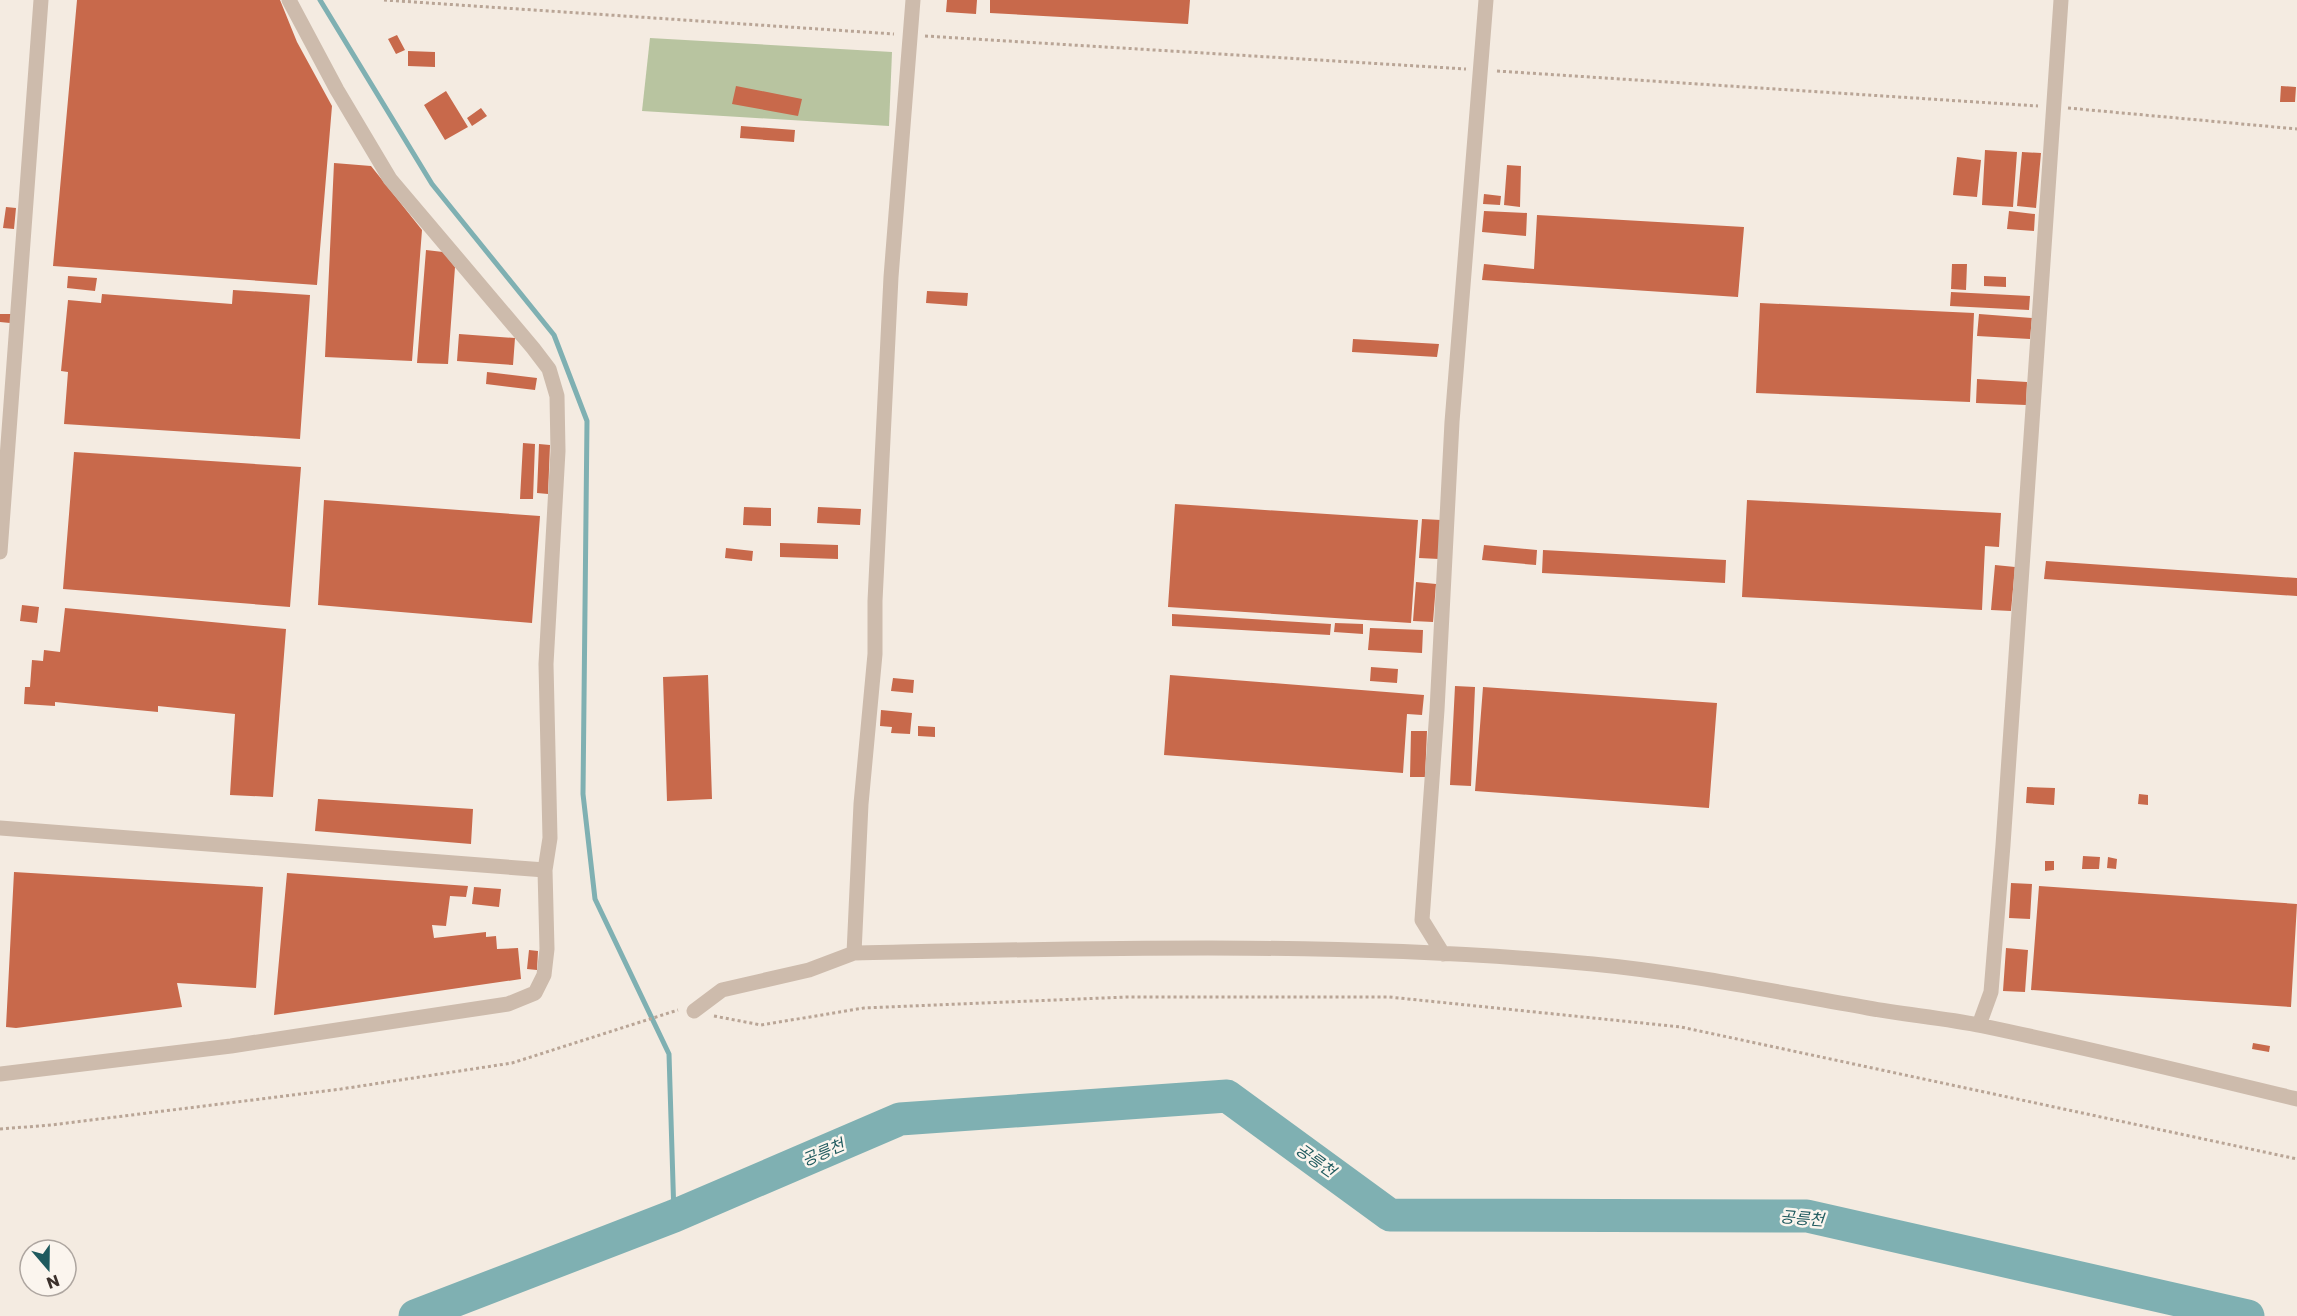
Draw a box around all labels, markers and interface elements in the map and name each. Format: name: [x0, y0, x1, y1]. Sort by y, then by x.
water label: 공릉천: [798, 1132, 850, 1172]
water label: 공릉천: [1291, 1138, 1342, 1184]
water label: 공릉천: [1779, 1205, 1827, 1232]
north arrow: [18, 1238, 78, 1298]
text: N: [43, 1269, 63, 1294]

